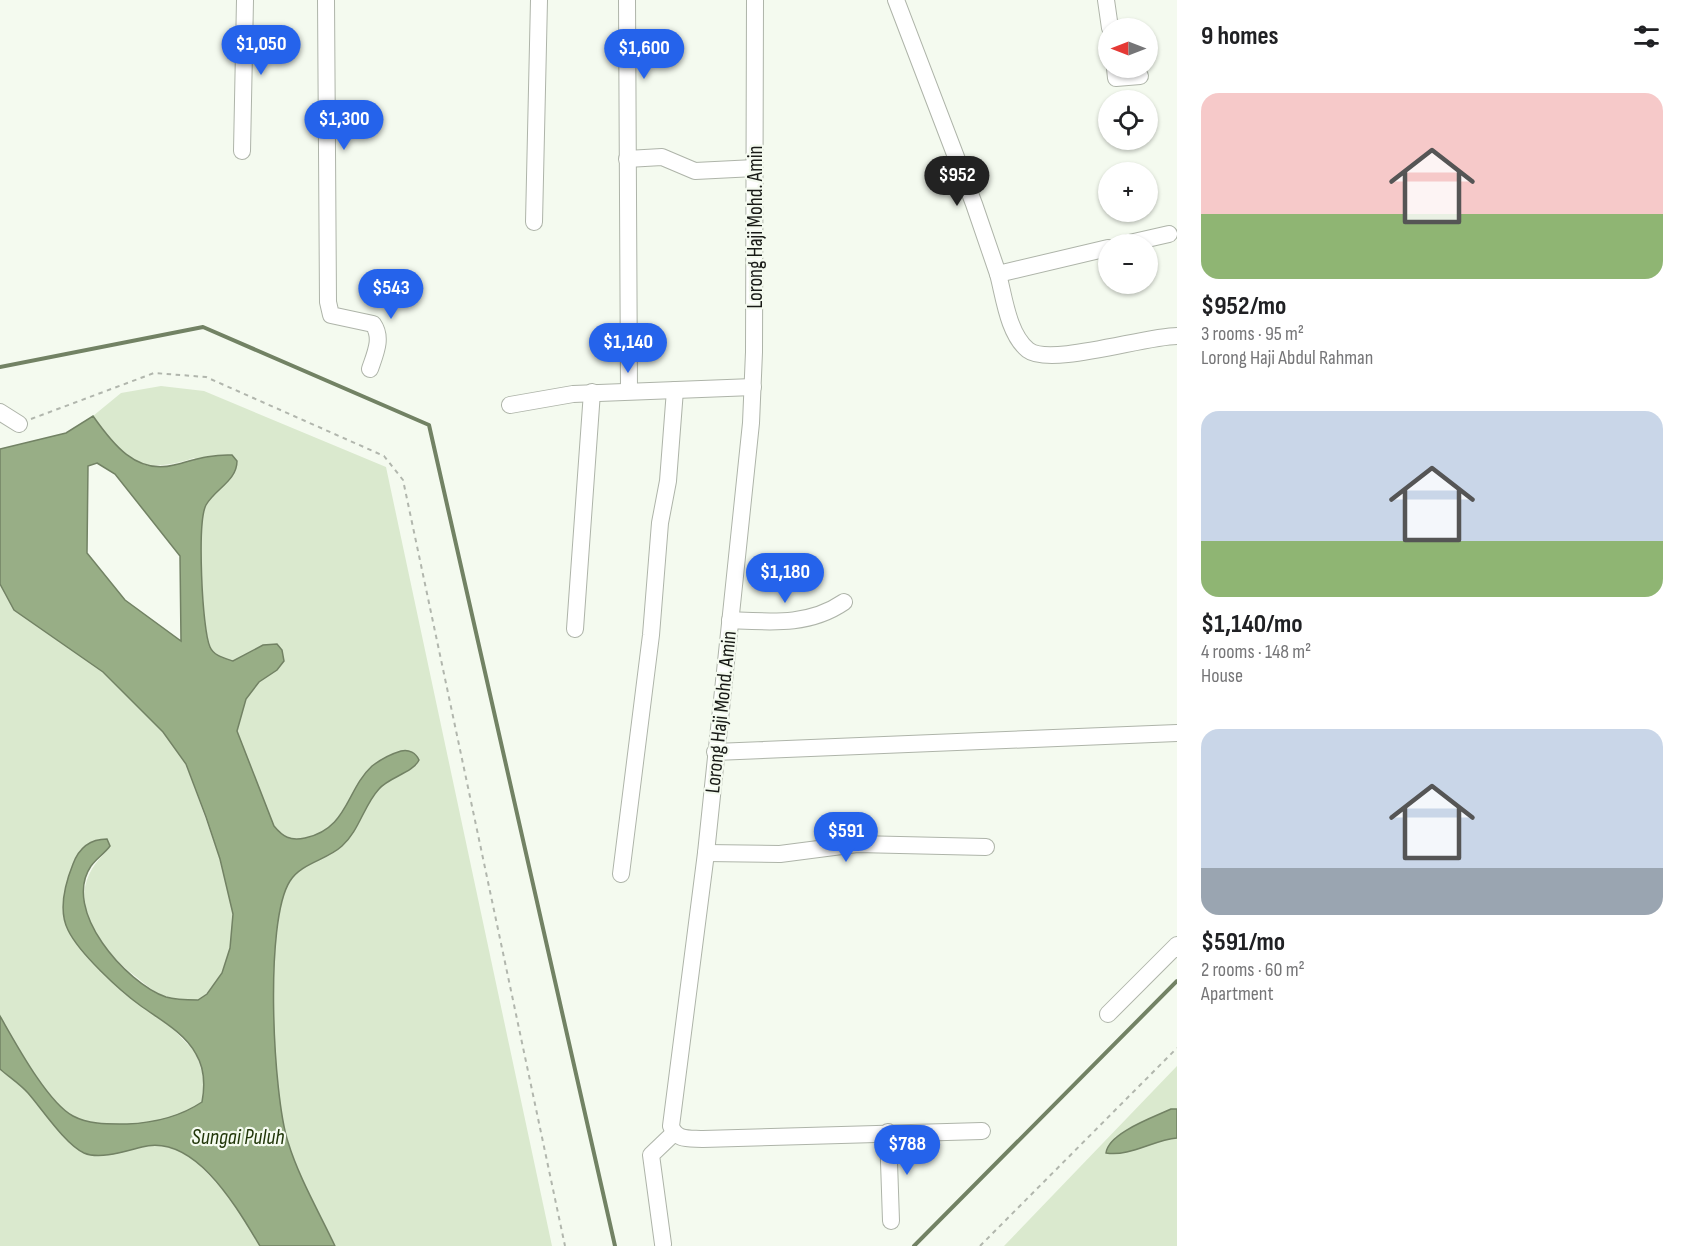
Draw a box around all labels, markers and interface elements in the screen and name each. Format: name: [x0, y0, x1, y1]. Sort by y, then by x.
north arrow: [1098, 18, 1158, 78]
map controls: [1098, 18, 1158, 294]
icon: filters: [1630, 20, 1663, 53]
text: 9 homes: [1201, 21, 1279, 52]
pin: $1,050: [212, 25, 310, 76]
pin: $1,600: [595, 29, 693, 80]
text: $1,050: [236, 32, 286, 56]
text: $1,600: [618, 36, 670, 60]
button: locate: [1098, 90, 1158, 150]
pin: $1,300: [295, 100, 393, 151]
text: $1,300: [318, 107, 370, 131]
icon: home: [1378, 132, 1486, 240]
street label: Lorong Haji Mohd. Amin: [743, 145, 768, 309]
pin: $952: [921, 156, 993, 207]
button: +: [1098, 162, 1158, 222]
text: $952: [938, 163, 976, 187]
button: −: [1098, 234, 1158, 294]
pin: $543: [355, 269, 427, 320]
text: $543: [372, 276, 410, 300]
text: $952/mo: [1201, 291, 1286, 322]
text: 3 rooms · 95 m²: [1201, 322, 1304, 346]
pin: $1,140: [579, 323, 677, 374]
text: $1,140: [603, 330, 653, 354]
text: Lorong Haji Abdul Rahman: [1201, 346, 1373, 370]
icon: home: [1378, 450, 1486, 558]
pin: $1,180: [736, 553, 834, 604]
text: $1,180: [760, 560, 810, 584]
text: $1,140/mo: [1201, 609, 1302, 640]
street label: Lorong Haji Mohd. Amin: [700, 630, 742, 794]
text: 4 rooms · 148 m²: [1201, 640, 1311, 664]
text: House: [1201, 664, 1243, 688]
icon: home: [1378, 768, 1486, 876]
pin: $591: [810, 812, 882, 863]
text: $591: [828, 819, 864, 843]
text: $591/mo: [1201, 927, 1285, 958]
text: 2 rooms · 60 m²: [1201, 958, 1305, 982]
text: Apartment: [1201, 982, 1274, 1006]
water label: Sungai Puluh: [191, 1124, 285, 1151]
pin: $788: [871, 1125, 943, 1176]
text: $788: [888, 1132, 926, 1156]

